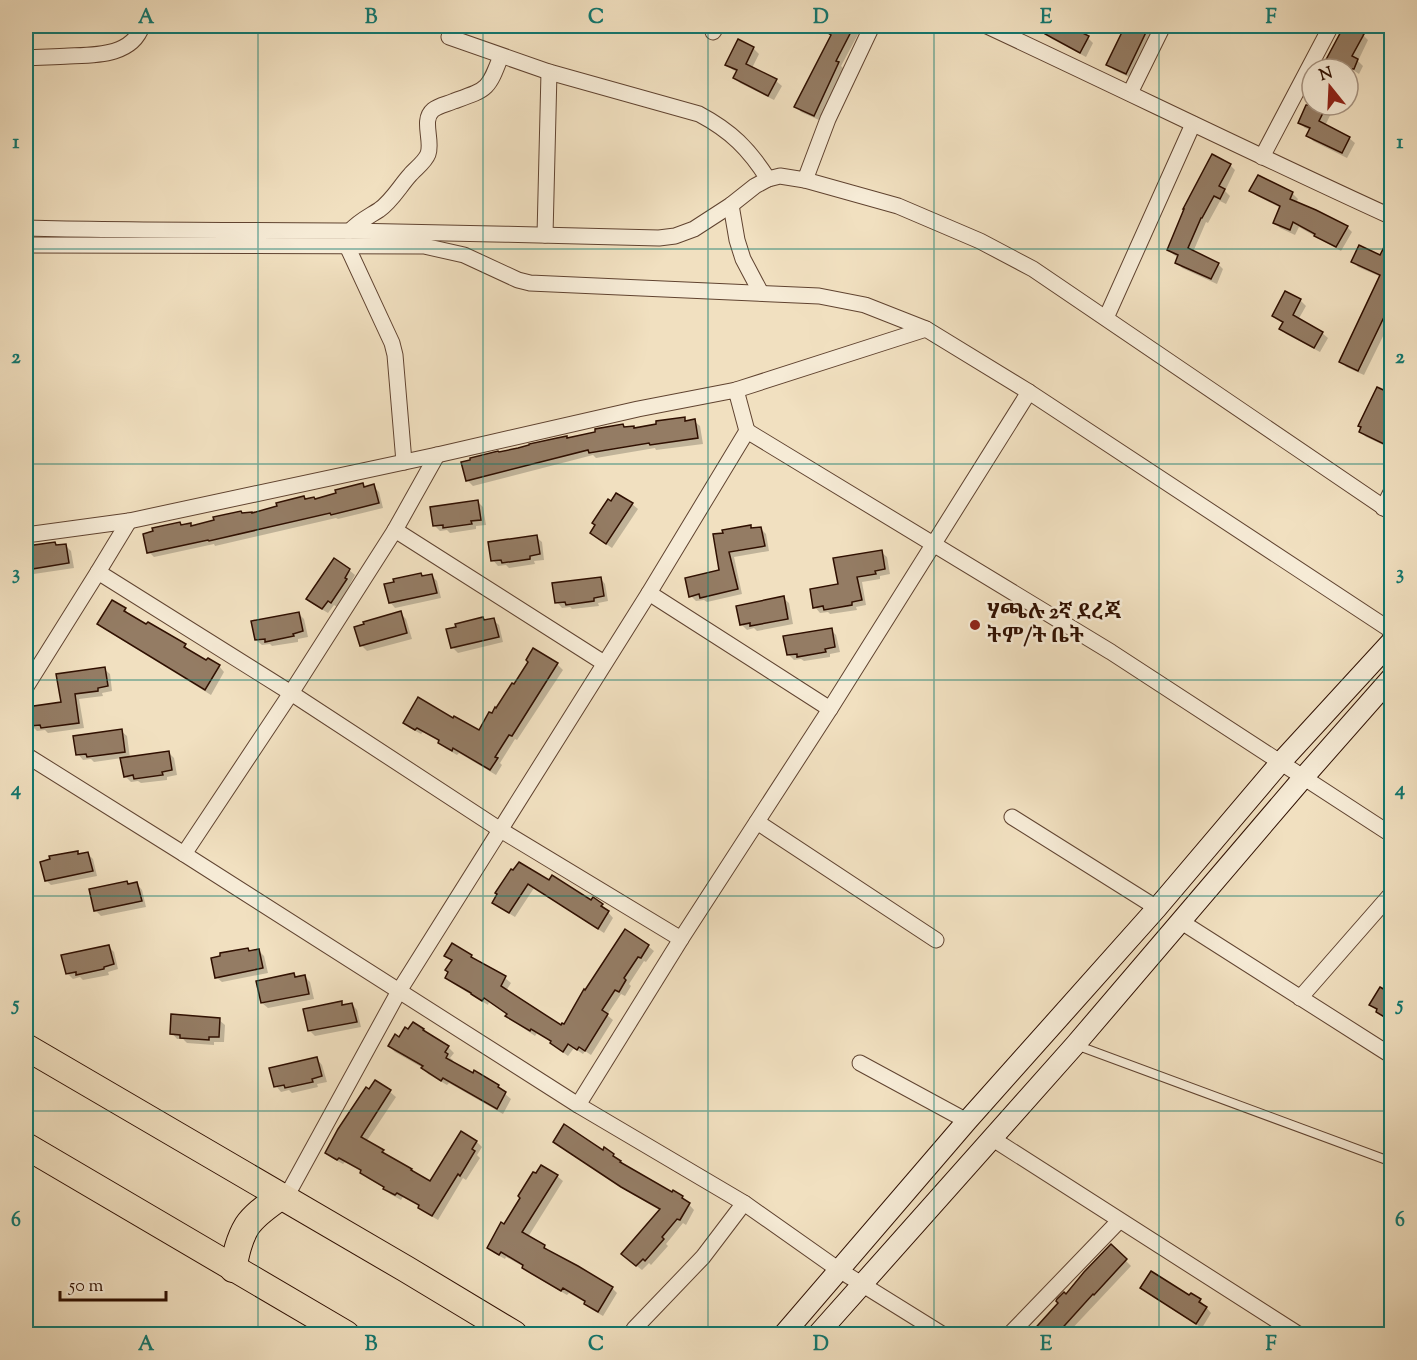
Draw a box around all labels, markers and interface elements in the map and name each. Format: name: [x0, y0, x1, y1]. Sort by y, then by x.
text: A: [138, 4, 155, 33]
text: B: [365, 4, 378, 33]
text: C: [588, 4, 604, 33]
text: D: [813, 4, 829, 33]
text: E: [1040, 4, 1053, 33]
text: F: [1265, 4, 1277, 33]
north arrow: [1300, 57, 1360, 117]
text: N: [1317, 62, 1336, 88]
text: 1: [13, 129, 20, 158]
text: 1: [1397, 129, 1404, 158]
text: 2: [11, 344, 21, 373]
text: 2: [1395, 344, 1405, 373]
text: 3: [12, 560, 20, 589]
text: 3: [1396, 560, 1404, 589]
place label: ሃጫሉ 2ኛ ደረጃ ትም/ት ቤት: [987, 598, 1121, 652]
marker: ሃጫሉ 2ኛ ደረጃ ትም/ት ቤት: [968, 618, 982, 632]
text: 4: [10, 776, 21, 805]
text: 4: [1394, 776, 1405, 805]
text: 5: [11, 991, 20, 1020]
text: 5: [1395, 991, 1404, 1020]
text: 6: [11, 1207, 21, 1236]
text: 6: [1395, 1207, 1405, 1236]
scale bar: [60, 1264, 166, 1302]
text: 50 m: [68, 1274, 104, 1300]
text: A: [138, 1331, 155, 1360]
text: B: [365, 1331, 378, 1360]
text: C: [588, 1331, 604, 1360]
text: D: [813, 1331, 829, 1360]
text: E: [1040, 1331, 1053, 1360]
text: F: [1265, 1331, 1277, 1360]

